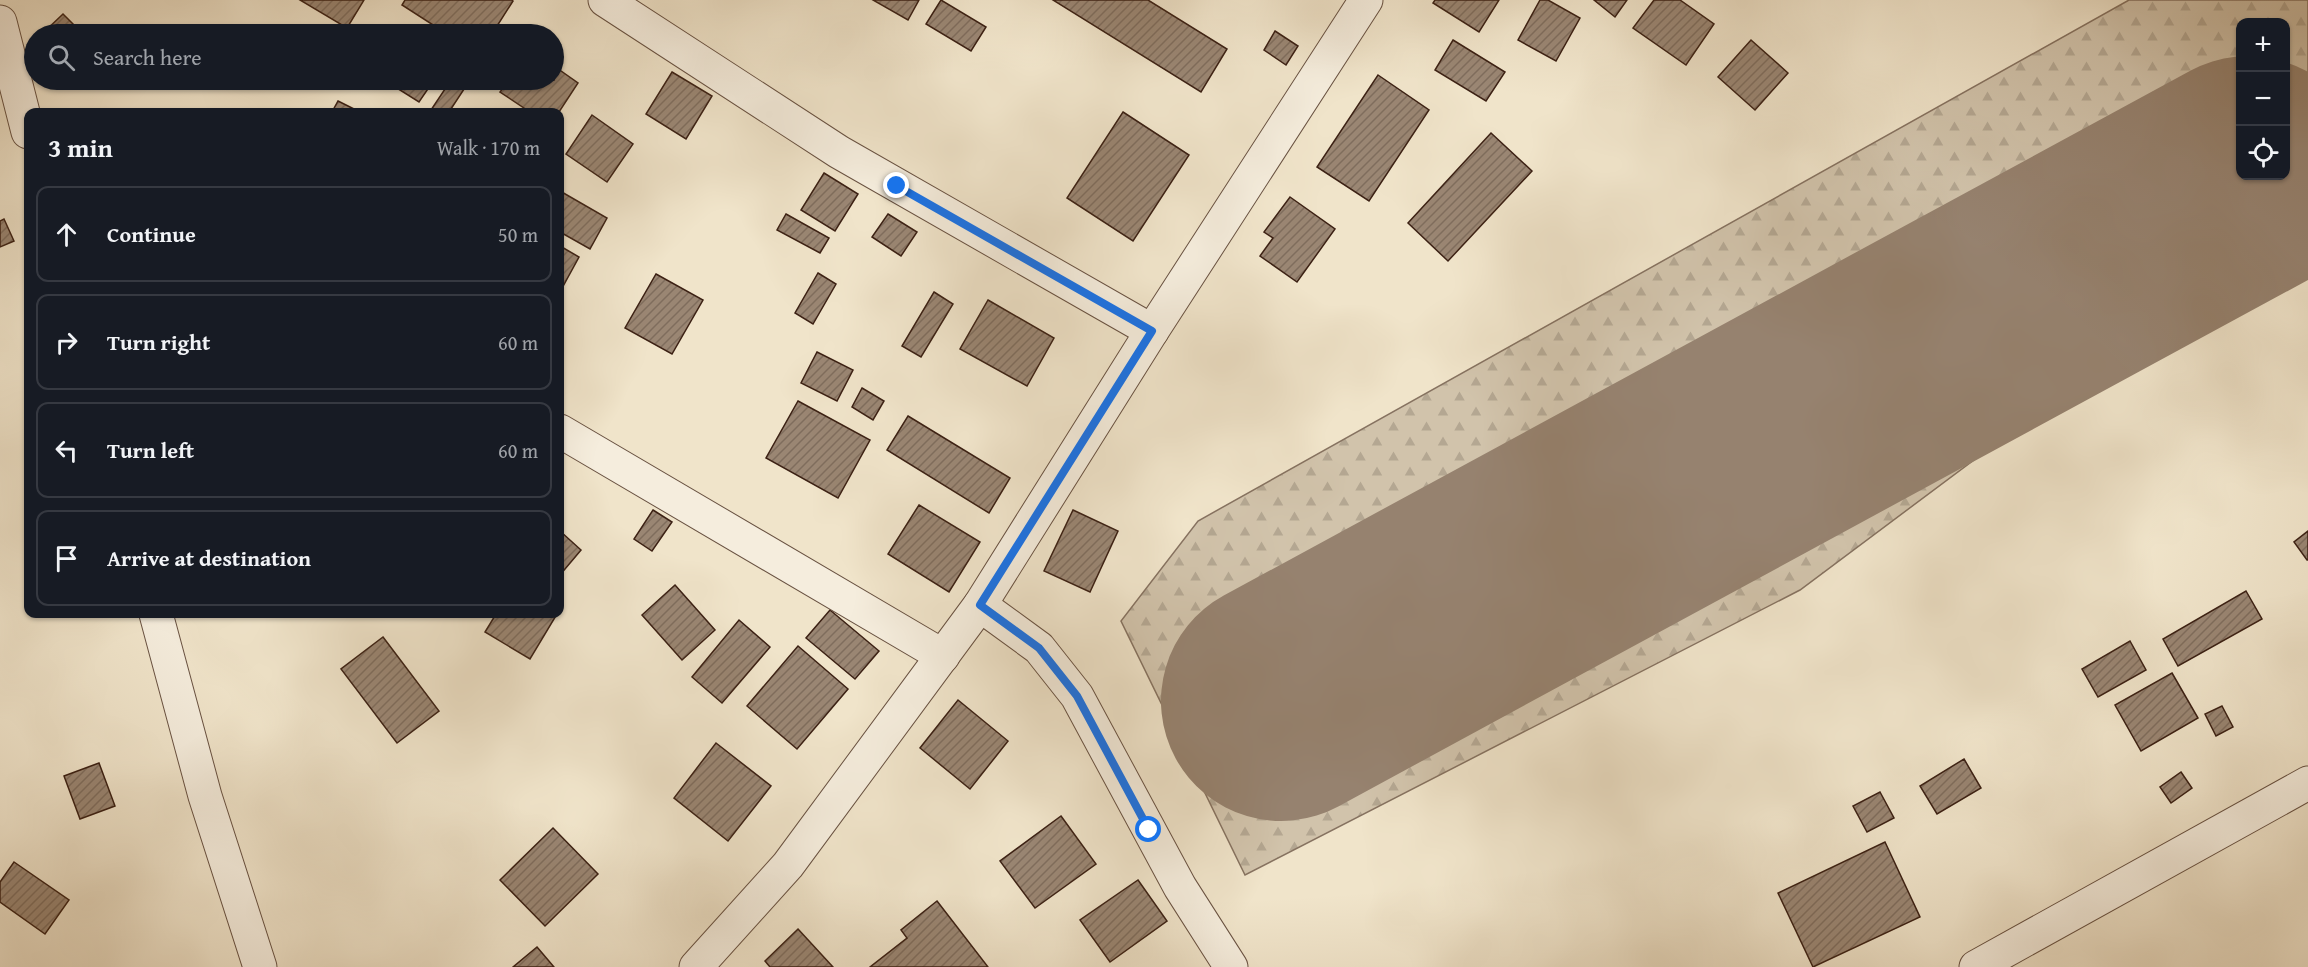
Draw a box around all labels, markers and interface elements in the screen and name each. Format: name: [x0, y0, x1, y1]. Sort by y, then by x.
map controls: [2236, 18, 2290, 180]
button: +: [2236, 18, 2290, 72]
search box: [24, 24, 564, 90]
icon: search: [45, 41, 78, 74]
text: Search here: [93, 41, 202, 73]
button: −: [2236, 72, 2290, 126]
button: locate: [2236, 126, 2290, 180]
text: 3 min: [48, 128, 113, 167]
text: Walk · 170 m: [437, 133, 540, 162]
route end: [883, 172, 909, 198]
icon: ahead: [50, 218, 83, 251]
text: Continue: [107, 218, 196, 250]
text: 50 m: [498, 220, 538, 249]
icon: right: [50, 326, 83, 359]
text: Turn right: [107, 326, 210, 358]
text: 60 m: [498, 328, 538, 357]
icon: left: [50, 434, 83, 467]
text: Turn left: [107, 434, 194, 466]
text: 60 m: [498, 436, 538, 465]
icon: arrive: [50, 542, 83, 575]
text: Arrive at destination: [107, 542, 311, 574]
route start: [1135, 816, 1161, 842]

